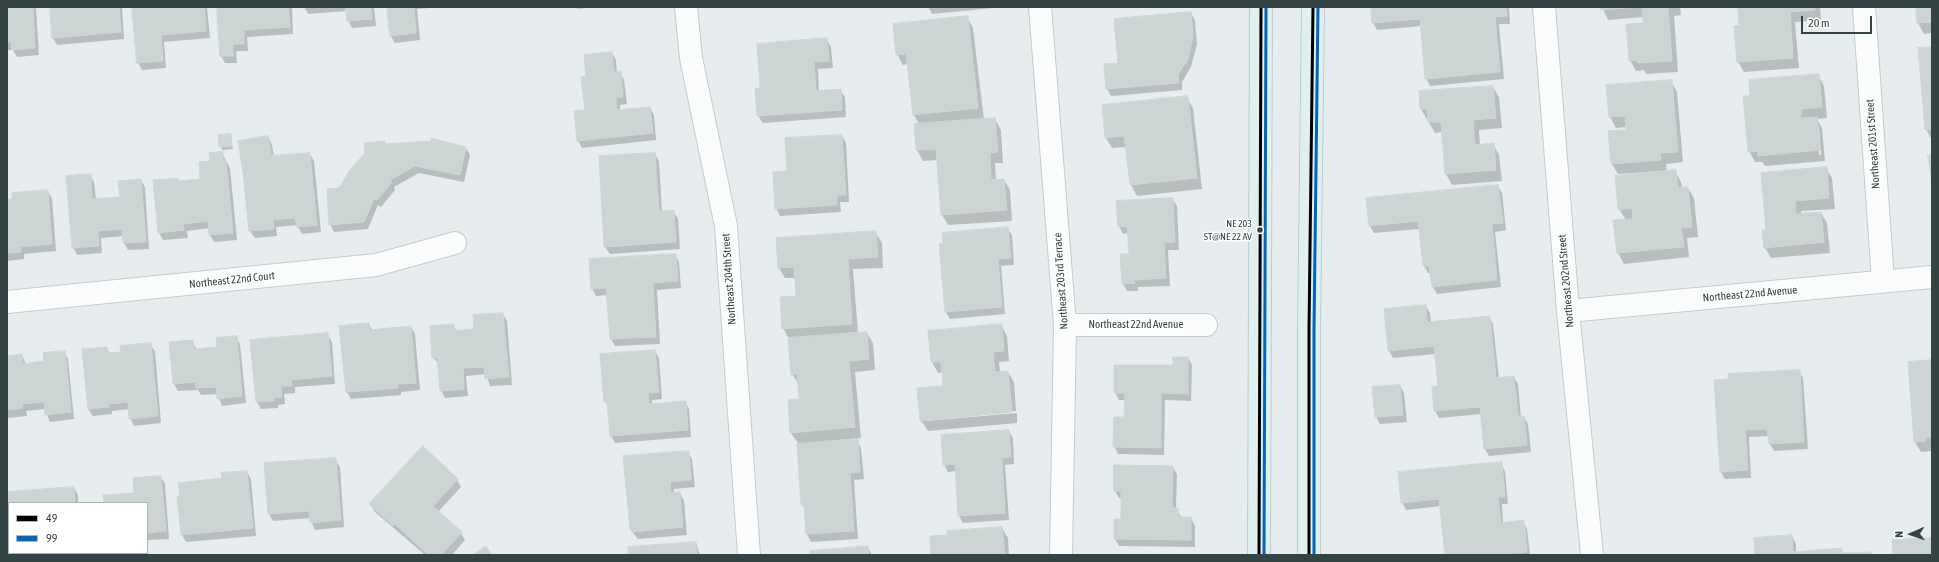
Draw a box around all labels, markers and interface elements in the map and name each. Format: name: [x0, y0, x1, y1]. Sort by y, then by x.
scale bar: [1803, 8, 1874, 34]
text: 20 m: [1808, 16, 1830, 30]
street label: Northeast 201st Street: [1863, 99, 1883, 189]
place label: NE 203 ST@NE 22 AV: [1204, 218, 1252, 242]
marker: NE 203 ST@NE 22 AV: [1255, 225, 1265, 235]
street label: Northeast 203rd Terrace: [1051, 232, 1071, 330]
street label: Northeast 204th Street: [719, 233, 739, 325]
street label: Northeast 202nd Street: [1555, 234, 1577, 328]
street label: Northeast 22nd Court: [188, 269, 276, 291]
street label: Northeast 22nd Avenue: [1702, 283, 1798, 305]
street label: Northeast 22nd Avenue: [1089, 318, 1183, 332]
legend: [8, 502, 148, 554]
text: 49: [46, 511, 57, 525]
north arrow: [1891, 514, 1931, 554]
text: 99: [46, 531, 57, 545]
text: N: [1893, 531, 1905, 538]

